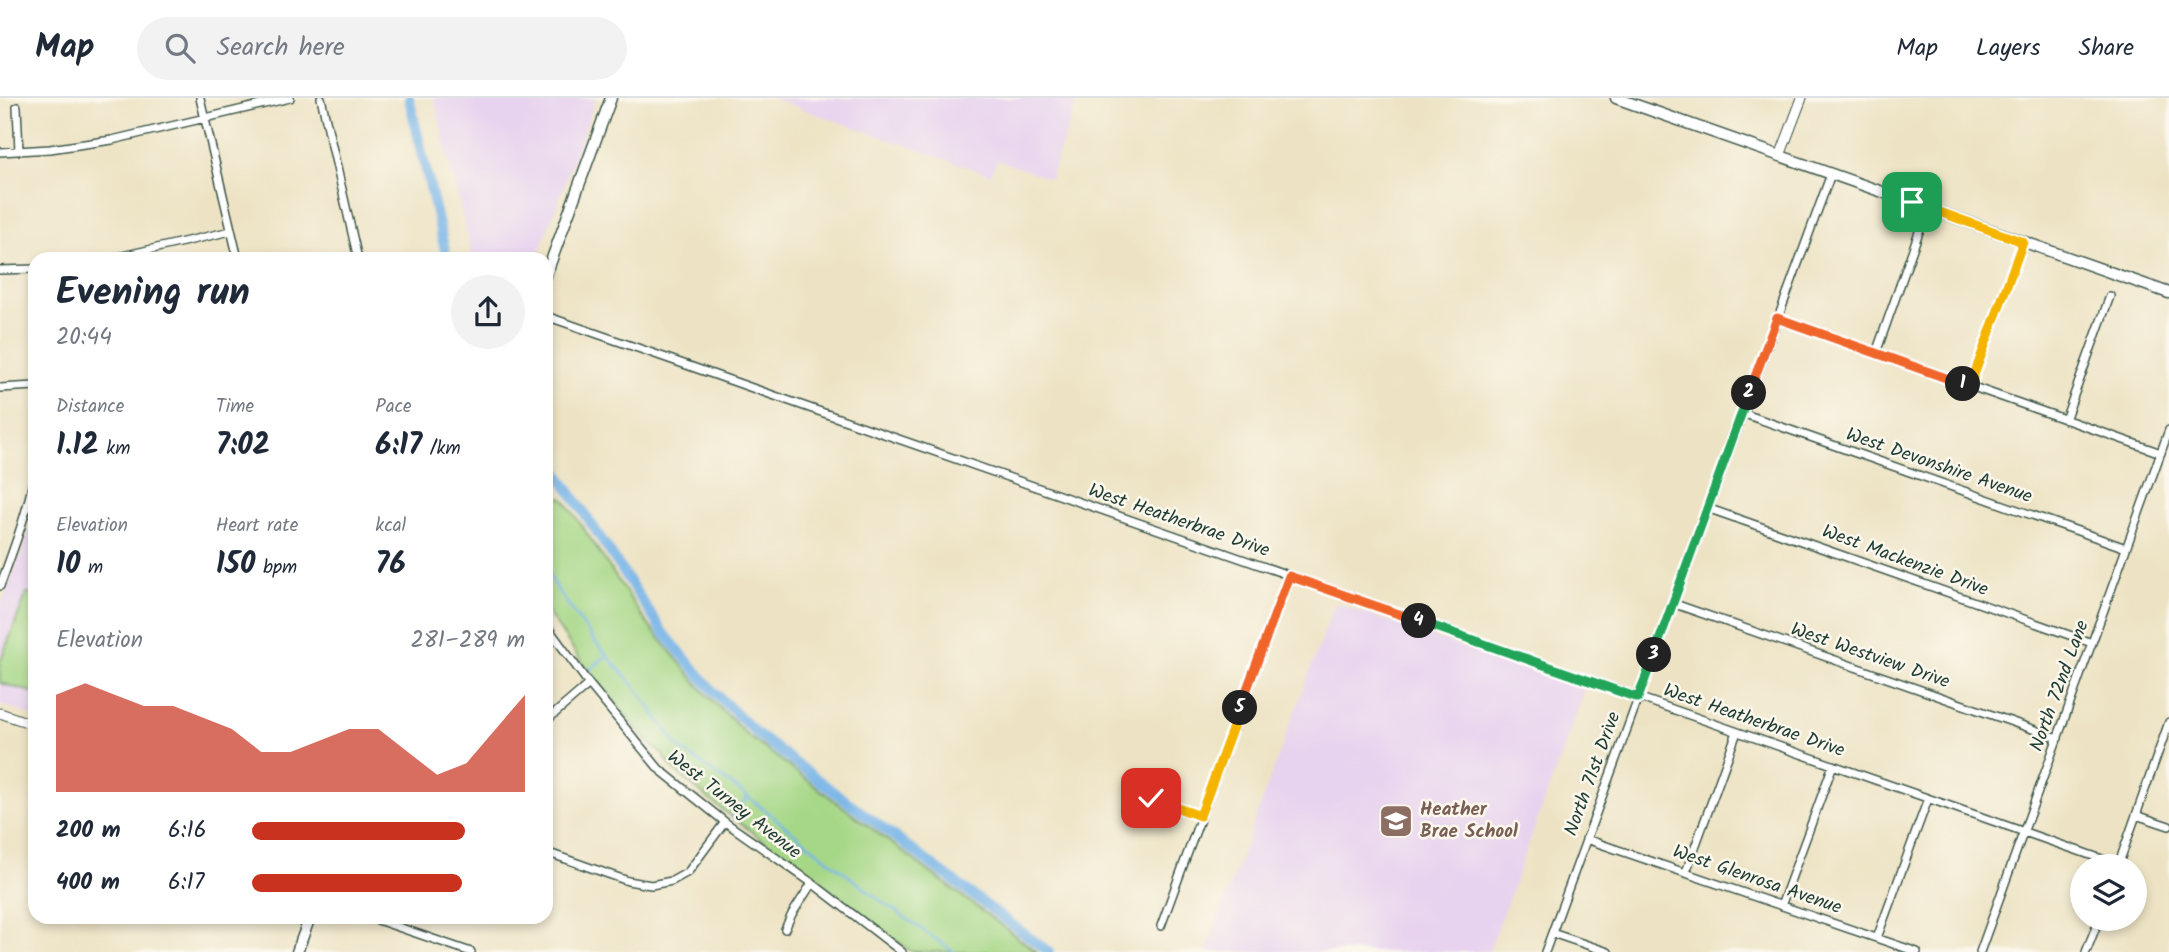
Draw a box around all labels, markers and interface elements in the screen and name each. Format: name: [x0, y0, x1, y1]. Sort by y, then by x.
search box: [137, 17, 627, 80]
text: Map: [35, 22, 95, 75]
text: Search here: [217, 27, 345, 69]
icon: search: [161, 29, 199, 67]
text: Map: [1896, 29, 1938, 68]
text: Layers: [1976, 29, 2040, 68]
text: Share: [2078, 29, 2134, 68]
pin: [1882, 172, 1942, 232]
icon: arrive: [1893, 183, 1931, 221]
text: Evening run: [56, 264, 250, 324]
button: share: [451, 275, 525, 349]
text: 20:44: [56, 320, 112, 356]
pin: 1: [1946, 366, 1980, 402]
text: 1: [1960, 368, 1965, 398]
pin: 2: [1732, 376, 1766, 410]
text: 2: [1743, 377, 1754, 407]
text: Distance: [56, 392, 124, 422]
text: Time: [216, 392, 254, 422]
text: Pace: [375, 392, 412, 422]
street label: West Devonshire Avenue: [1842, 420, 2037, 512]
text: 1.12: [56, 422, 99, 470]
text: 7:02: [216, 422, 270, 470]
text: 6:17: [375, 422, 422, 470]
text: km: [99, 434, 130, 464]
text: /km: [422, 434, 461, 464]
street label: West Heatherbrae Drive: [1084, 476, 1274, 566]
text: Elevation: [56, 511, 128, 541]
text: Heart rate: [216, 511, 298, 541]
text: kcal: [375, 511, 406, 541]
street label: West Mackenzie Drive: [1818, 517, 1993, 605]
text: 10: [56, 541, 80, 589]
text: 150: [216, 541, 255, 589]
text: 76: [375, 541, 406, 589]
text: m: [80, 553, 103, 583]
text: bpm: [255, 553, 297, 583]
pin: 4: [1402, 603, 1436, 638]
text: 4: [1413, 605, 1424, 635]
street label: West Westview Drive: [1786, 615, 1954, 697]
street label: North 72nd Lane: [2022, 616, 2098, 756]
text: Elevation: [56, 623, 143, 659]
text: 281–289 m: [411, 623, 525, 659]
pin: 3: [1636, 638, 1672, 672]
text: 3: [1648, 639, 1659, 669]
street label: West Heatherbrae Drive: [1659, 676, 1849, 766]
pin: 5: [1222, 690, 1258, 726]
text: 5: [1235, 692, 1244, 722]
street label: North 71st Drive: [1557, 707, 1630, 840]
street label: West Turney Avenue: [660, 743, 808, 867]
pin: [1121, 768, 1181, 828]
icon: check: [1132, 779, 1170, 817]
place label: Heather Brae School: [1420, 795, 1519, 847]
school or university icon: Heather Brae School: [1377, 802, 1415, 840]
text: 200 m: [56, 813, 121, 849]
text: 6:16: [168, 813, 206, 849]
street label: West Glenrosa Avenue: [1668, 837, 1846, 923]
map controls: [2070, 854, 2147, 931]
button: layers: [2070, 854, 2147, 931]
text: 400 m: [56, 865, 120, 901]
text: 6:17: [168, 865, 204, 901]

